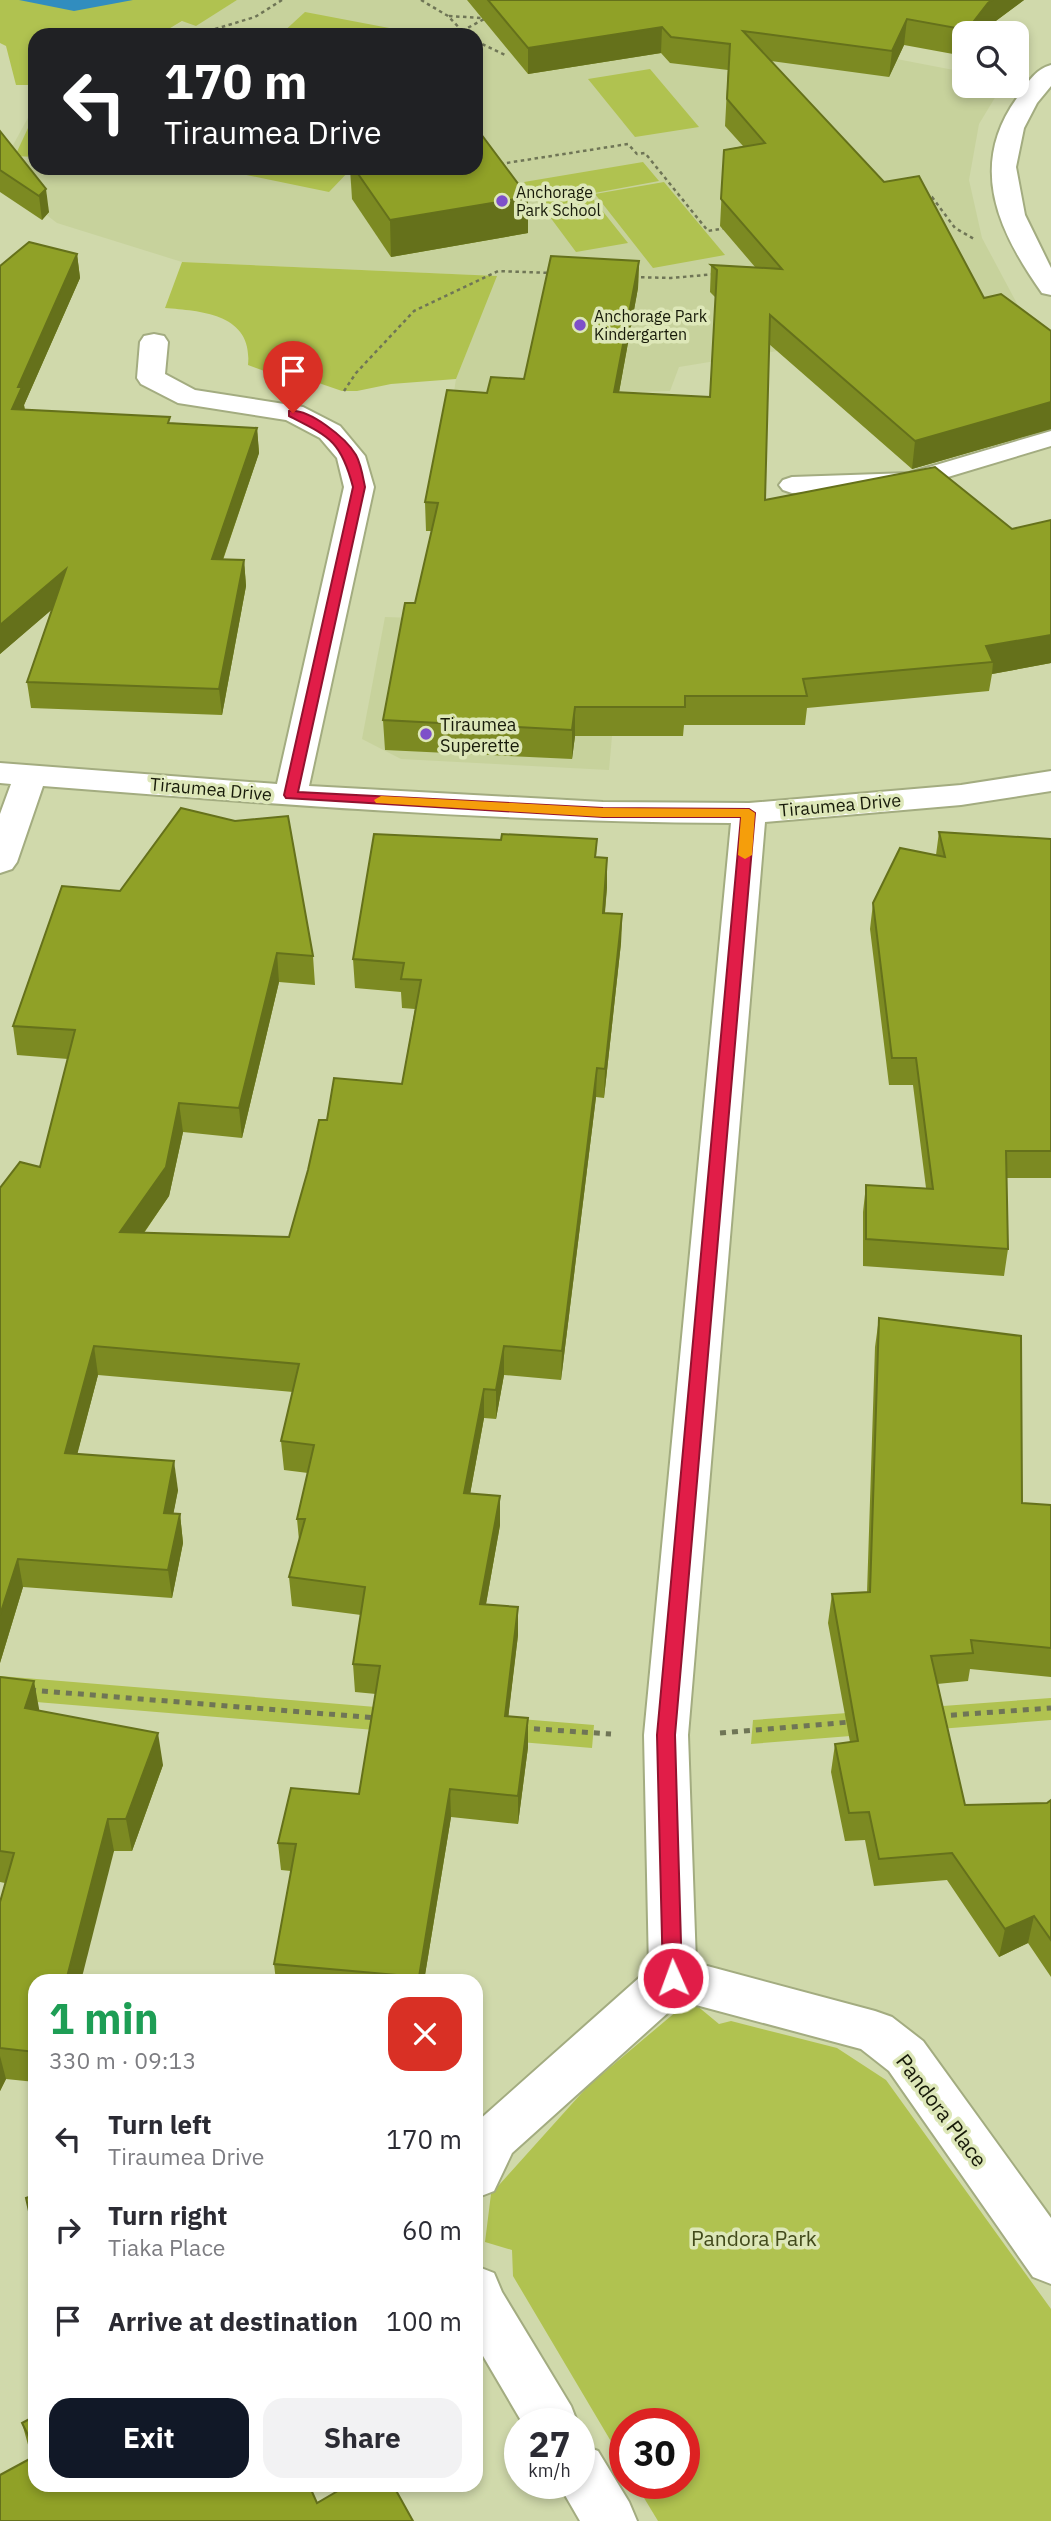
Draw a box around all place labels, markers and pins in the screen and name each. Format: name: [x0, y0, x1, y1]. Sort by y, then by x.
place label: Anchorage Park School: [516, 182, 601, 220]
marker: Anchorage Park School: [494, 193, 510, 209]
place label: Anchorage Park Kindergarten: [594, 306, 708, 344]
marker: Anchorage Park Kindergarten: [572, 317, 588, 333]
pin: [263, 341, 323, 413]
place label: Tiraumea Superette: [440, 713, 520, 757]
marker: Tiraumea Superette: [418, 726, 434, 742]

